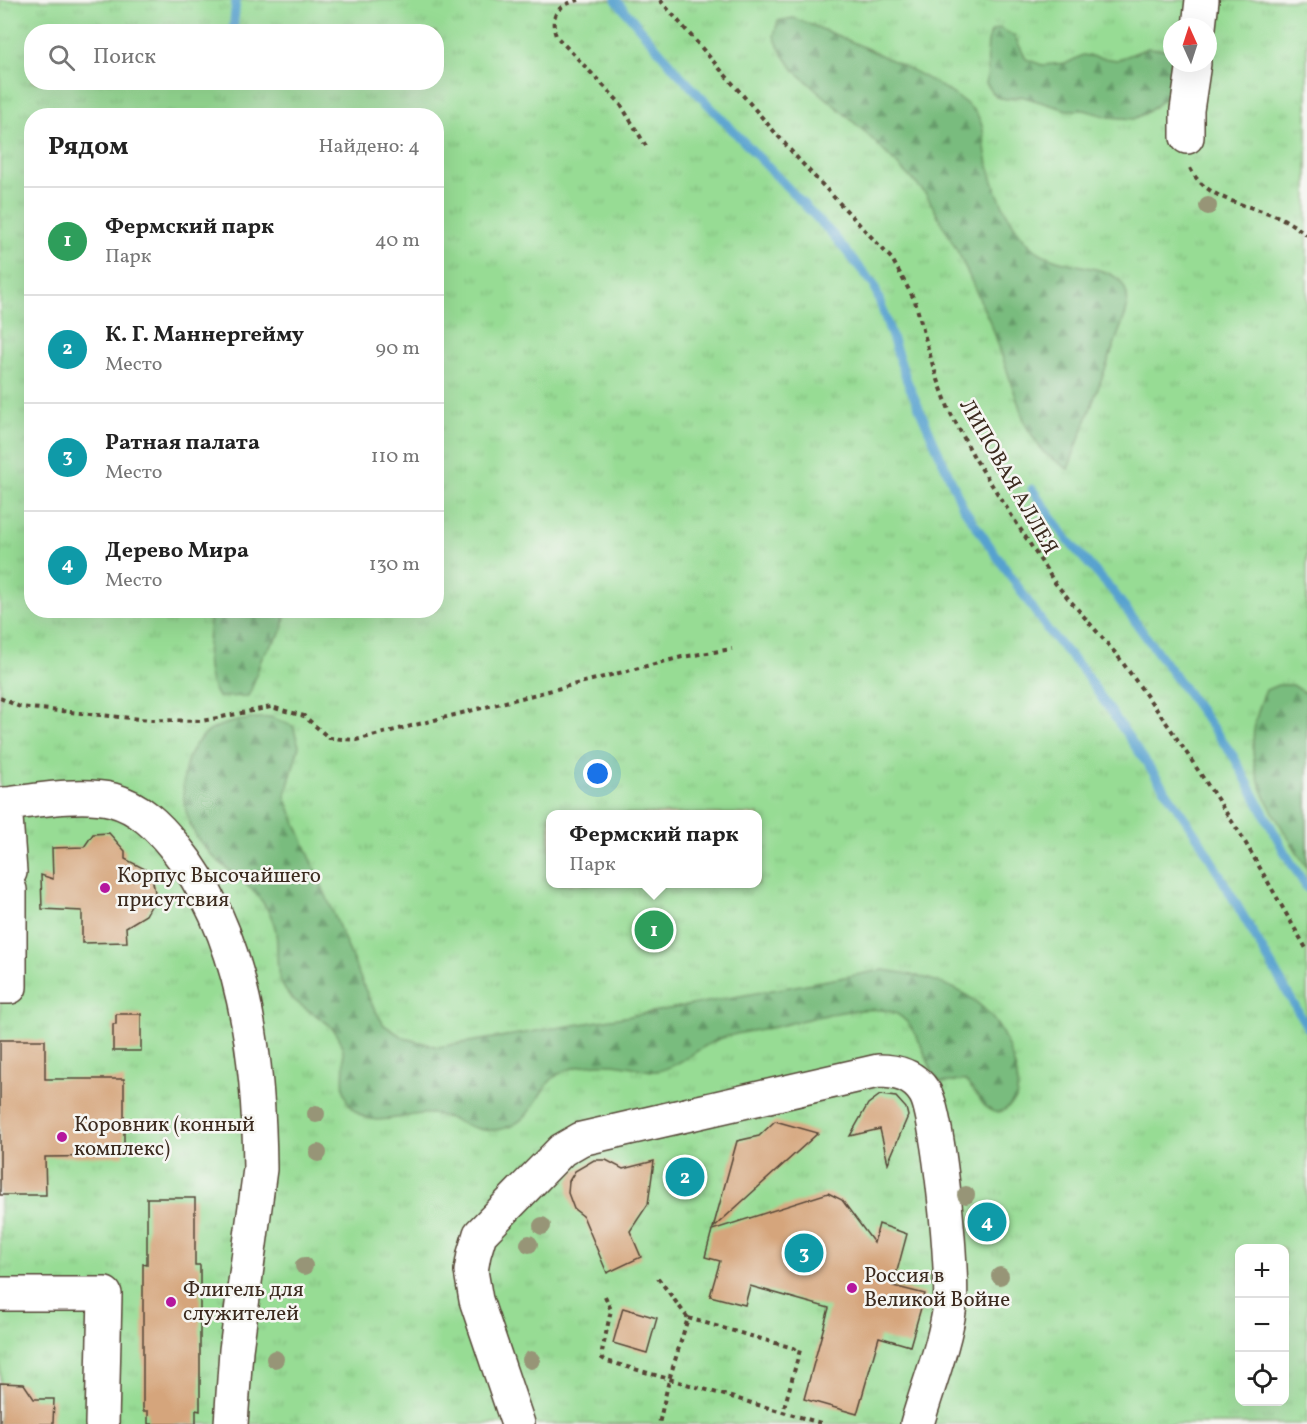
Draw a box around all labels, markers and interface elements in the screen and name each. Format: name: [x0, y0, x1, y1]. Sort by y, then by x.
north arrow: [1163, 18, 1217, 72]
search box: [24, 24, 444, 90]
icon: search: [45, 41, 78, 74]
text: Поиск: [93, 42, 156, 73]
text: Рядом: [48, 129, 128, 165]
text: Найдено: 4: [319, 133, 420, 161]
text: Фермский парк: [105, 212, 274, 243]
text: 1: [63, 227, 72, 255]
text: 40 m: [375, 227, 420, 255]
text: Парк: [105, 243, 151, 271]
text: К. Г. Маннергейму: [105, 320, 304, 351]
text: 2: [62, 335, 73, 363]
text: 90 m: [376, 335, 420, 363]
text: Место: [105, 351, 162, 379]
street label: ЛИПОВАЯ АЛЛЕЯ: [952, 394, 1064, 560]
text: Ратная палата: [105, 428, 260, 459]
text: 3: [62, 443, 73, 471]
text: 110 m: [371, 443, 420, 471]
text: Место: [105, 459, 162, 487]
text: Дерево Мира: [105, 536, 249, 567]
text: 4: [61, 551, 74, 579]
text: 130 m: [369, 551, 420, 579]
text: Место: [105, 567, 162, 595]
your location: [583, 759, 612, 788]
popup: [546, 810, 762, 888]
text: Фермский парк: [569, 820, 739, 851]
text: Парк: [569, 851, 616, 879]
place label: Корпус Высочайшего присутсвия: [117, 862, 321, 915]
marker: Корпус Высочайшего присутсвия: [98, 881, 112, 895]
pin: 1: [634, 908, 674, 952]
place label: Коровник (конный комплекс): [74, 1111, 255, 1164]
marker: Коровник (конный комплекс): [55, 1130, 69, 1144]
pin: 2: [666, 1154, 704, 1200]
pin: 4: [968, 1200, 1006, 1244]
pin: 3: [784, 1230, 824, 1276]
map controls: [1235, 1244, 1289, 1406]
button: +: [1235, 1244, 1289, 1298]
place label: Россия в Великой Войне: [864, 1262, 1010, 1315]
place label: Флигель для служителей: [183, 1276, 304, 1329]
marker: Россия в Великой Войне: [845, 1281, 859, 1295]
marker: Флигель для служителей: [164, 1295, 178, 1309]
button: −: [1235, 1298, 1289, 1352]
button: locate: [1235, 1352, 1289, 1406]

